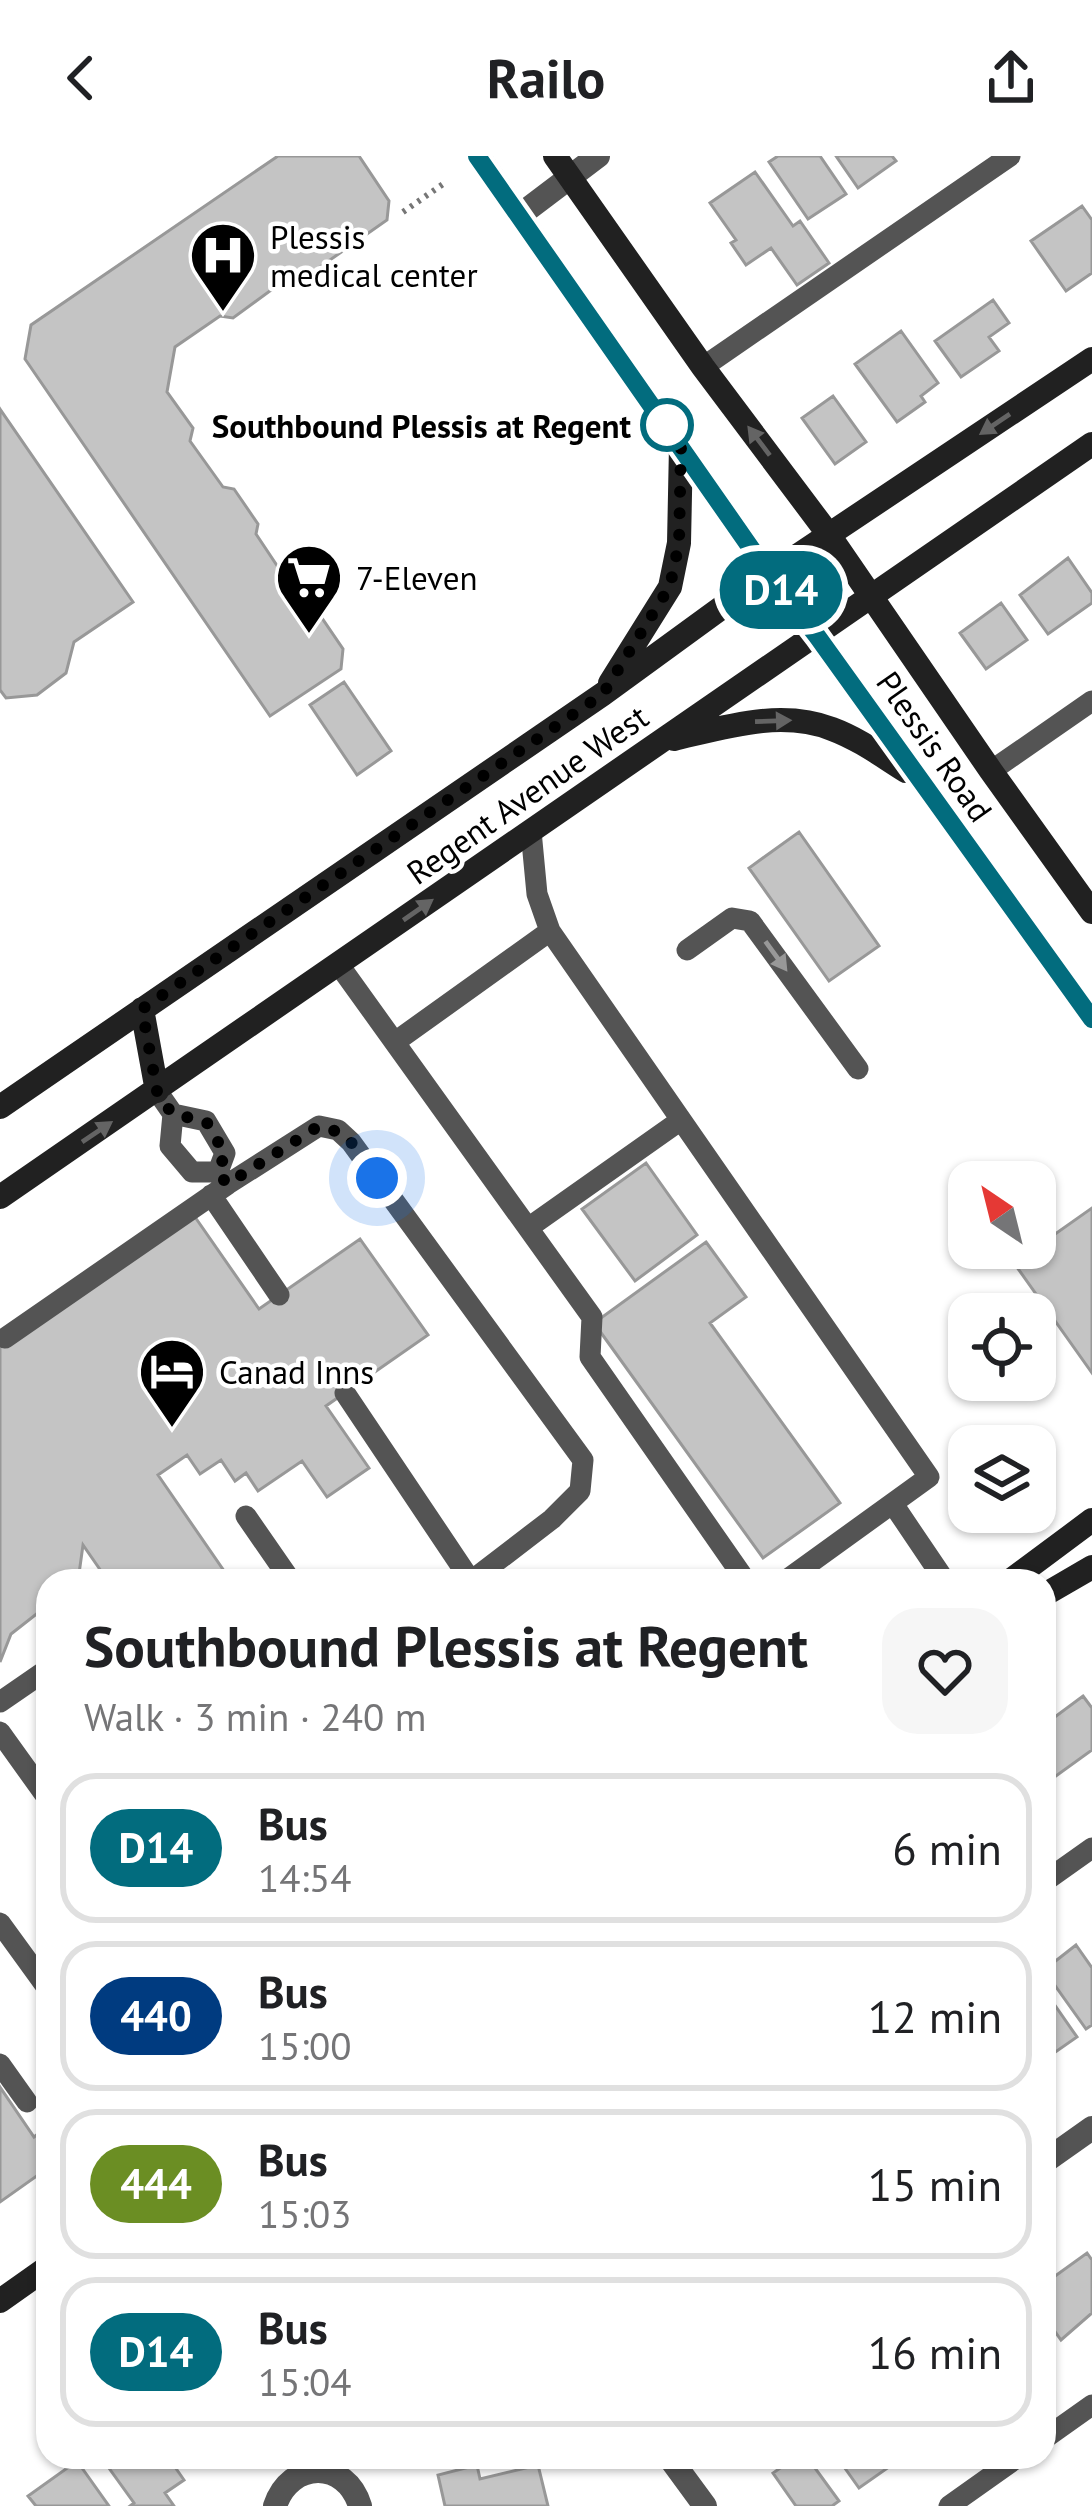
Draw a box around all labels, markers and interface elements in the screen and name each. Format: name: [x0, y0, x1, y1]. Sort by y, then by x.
text: Railo: [487, 43, 605, 113]
icon: back: [48, 45, 114, 111]
icon: share: [978, 45, 1044, 111]
place label: Plessis medical center: [270, 215, 478, 296]
hospital icon: Plessis medical center: [188, 220, 258, 314]
marker: Southbound Plessis at Regent: [642, 400, 692, 450]
place label: Southbound Plessis at Regent: [212, 404, 631, 447]
one-way arrow: [979, 412, 1011, 435]
one-way arrow: [747, 426, 771, 457]
supermarket icon: 7-Eleven: [274, 542, 344, 636]
line badge: D14: [712, 551, 850, 629]
place label: 7-Eleven: [356, 556, 477, 599]
text: D14: [744, 562, 818, 617]
street label: Plessis Road: [867, 662, 1003, 830]
street label: Regent Avenue West: [398, 695, 656, 893]
one-way arrow: [755, 711, 793, 730]
one-way arrow: [401, 899, 434, 922]
one-way arrow: [763, 940, 787, 972]
one-way arrow: [81, 1121, 113, 1144]
your location: [347, 1148, 407, 1208]
north arrow: [948, 1161, 1056, 1269]
map controls: [948, 1161, 1056, 1533]
button: locate: [948, 1293, 1056, 1401]
hotel icon: Canad Inns: [137, 1336, 207, 1430]
place label: Canad Inns: [219, 1350, 374, 1393]
button: layers: [948, 1425, 1056, 1533]
button: heart: [882, 1608, 1008, 1734]
text: Southbound Plessis at Regent: [84, 1609, 808, 1683]
text: Walk · 3 min · 240 m: [84, 1691, 426, 1742]
text: Bus: [258, 1794, 328, 1852]
text: 6 min: [892, 1819, 1002, 1877]
text: D14: [119, 1820, 193, 1875]
text: 14:54: [258, 1852, 352, 1903]
text: Bus: [258, 1962, 328, 2020]
text: 12 min: [868, 1987, 1002, 2045]
text: 440: [120, 1988, 192, 2043]
text: 15:00: [258, 2020, 352, 2071]
text: Bus: [258, 2130, 328, 2188]
text: 15 min: [868, 2155, 1002, 2213]
text: 444: [120, 2156, 192, 2211]
text: 15:03: [258, 2188, 352, 2239]
text: Bus: [258, 2298, 328, 2356]
text: 16 min: [868, 2323, 1002, 2381]
text: D14: [119, 2324, 193, 2379]
text: 15:04: [258, 2356, 352, 2407]

